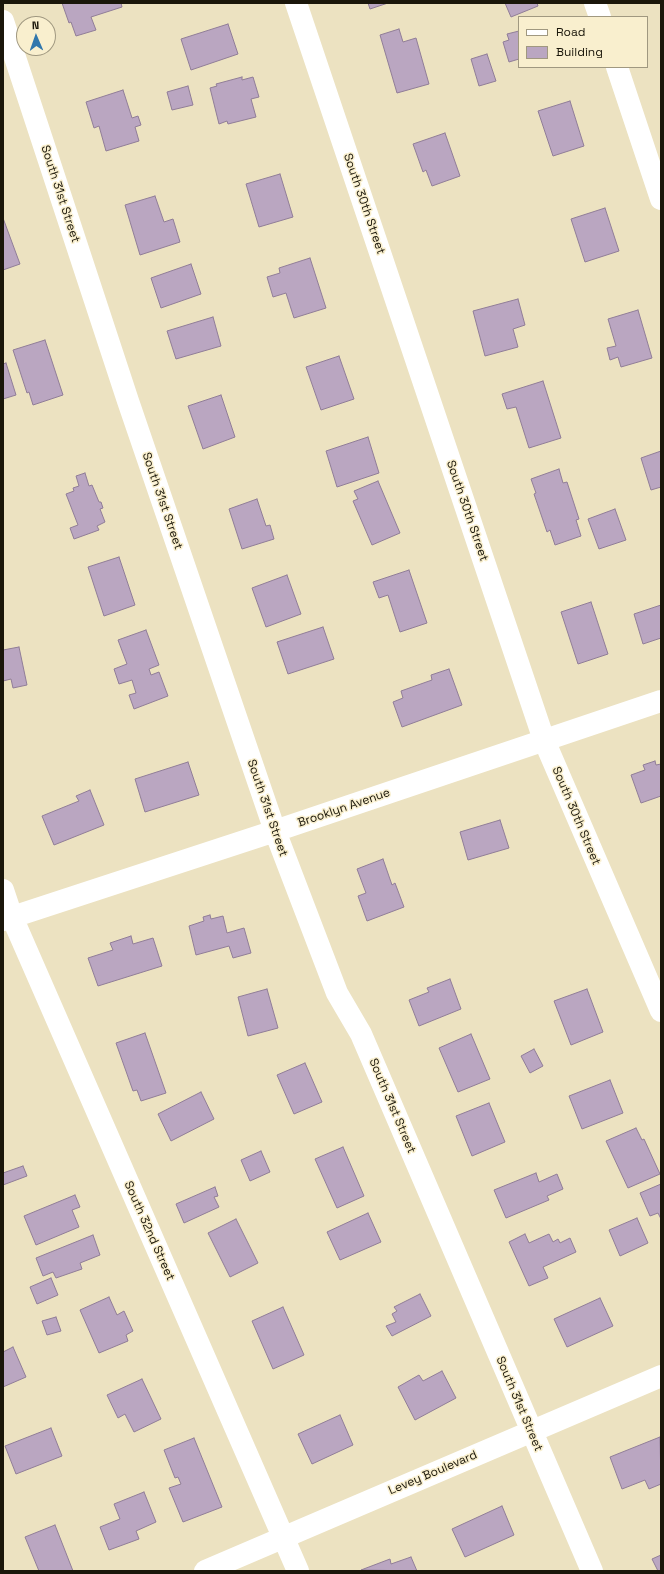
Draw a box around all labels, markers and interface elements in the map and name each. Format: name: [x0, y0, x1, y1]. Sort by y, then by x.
north arrow: [16, 16, 56, 56]
legend: [518, 16, 648, 68]
text: N: [32, 18, 40, 32]
text: Road: [556, 24, 585, 40]
text: Building: [556, 44, 603, 60]
street label: South 31st Street: [37, 143, 83, 245]
street label: South 30th Street: [340, 152, 388, 256]
street label: South 31st Street: [139, 451, 185, 551]
street label: South 30th Street: [443, 459, 491, 563]
street label: South 31st Street: [244, 758, 290, 858]
street label: South 30th Street: [549, 765, 603, 867]
street label: Brooklyn Avenue: [296, 785, 392, 831]
street label: South 31st Street: [366, 1056, 418, 1156]
street label: South 32nd Street: [121, 1179, 177, 1283]
street label: South 31st Street: [493, 1354, 545, 1454]
street label: Levey Boulevard: [387, 1448, 479, 1498]

